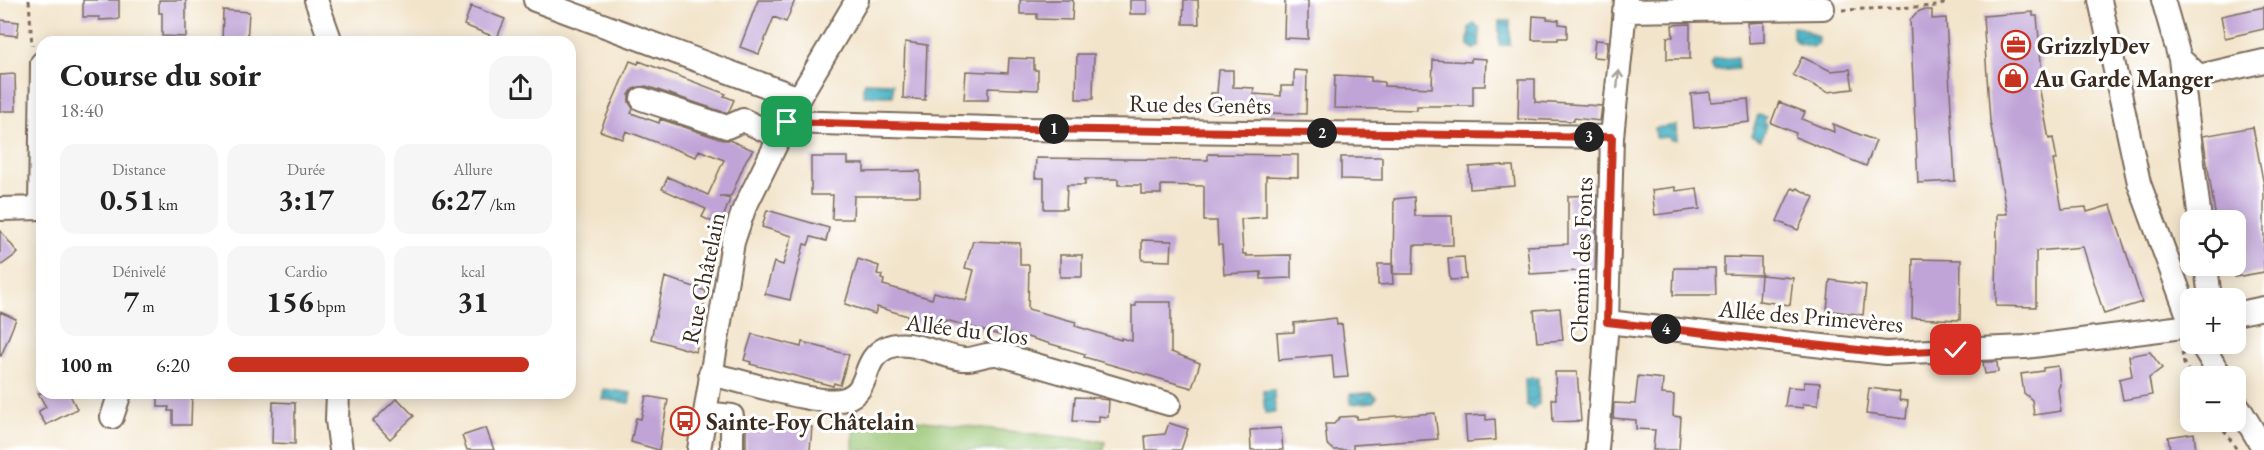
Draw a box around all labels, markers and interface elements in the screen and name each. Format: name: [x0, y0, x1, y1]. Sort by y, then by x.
office icon: GrizzlyDev: [2000, 29, 2032, 61]
place label: GrizzlyDev: [2037, 30, 2150, 62]
text: Course du soir: [60, 53, 261, 96]
button: share: [489, 56, 552, 119]
shop icon: Au Garde Manger: [1997, 62, 2029, 94]
place label: Au Garde Manger: [2033, 63, 2213, 95]
one-way arrow: [1613, 70, 1624, 89]
street label: Rue des Genêts: [1129, 87, 1271, 121]
pin: [761, 96, 812, 147]
text: 18:40: [60, 97, 103, 123]
icon: arrive: [770, 105, 803, 138]
pin: 1: [1039, 114, 1069, 144]
text: 1: [1050, 118, 1058, 139]
pin: 2: [1307, 118, 1337, 148]
text: 2: [1318, 122, 1326, 143]
pin: 3: [1574, 122, 1604, 152]
text: 3: [1585, 126, 1593, 147]
text: Distance: [112, 159, 166, 180]
text: Durée: [287, 159, 325, 180]
text: Allure: [454, 159, 492, 180]
street label: Chemin des Fonts: [1563, 176, 1599, 344]
text: 0.51: [100, 180, 155, 219]
text: 3:17: [278, 180, 334, 219]
text: 6:27: [430, 180, 486, 219]
text: km: [155, 194, 178, 215]
text: /km: [486, 194, 516, 215]
street label: Rue Châtelain: [674, 209, 732, 347]
map controls: [2180, 210, 2246, 432]
button: locate: [2180, 210, 2246, 276]
text: Dénivelé: [112, 261, 166, 282]
text: Cardio: [284, 261, 328, 282]
text: kcal: [461, 261, 485, 282]
text: 7: [123, 282, 139, 321]
text: 156: [266, 282, 314, 321]
text: 31: [457, 282, 489, 321]
button: +: [2180, 288, 2246, 354]
street label: Allée des Primevères: [1716, 292, 1905, 340]
text: m: [139, 296, 155, 317]
text: bpm: [314, 296, 346, 317]
street label: Allée du Clos: [903, 306, 1030, 352]
pin: 4: [1651, 314, 1681, 344]
text: 4: [1662, 318, 1670, 339]
pin: [1930, 324, 1981, 375]
icon: check: [1939, 333, 1972, 366]
text: 100 m: [60, 352, 113, 378]
text: 6:20: [156, 352, 190, 378]
button: −: [2180, 366, 2246, 432]
bus stop icon: Sainte-Foy Châtelain: [669, 405, 701, 437]
place label: Sainte-Foy Châtelain: [706, 406, 915, 438]

